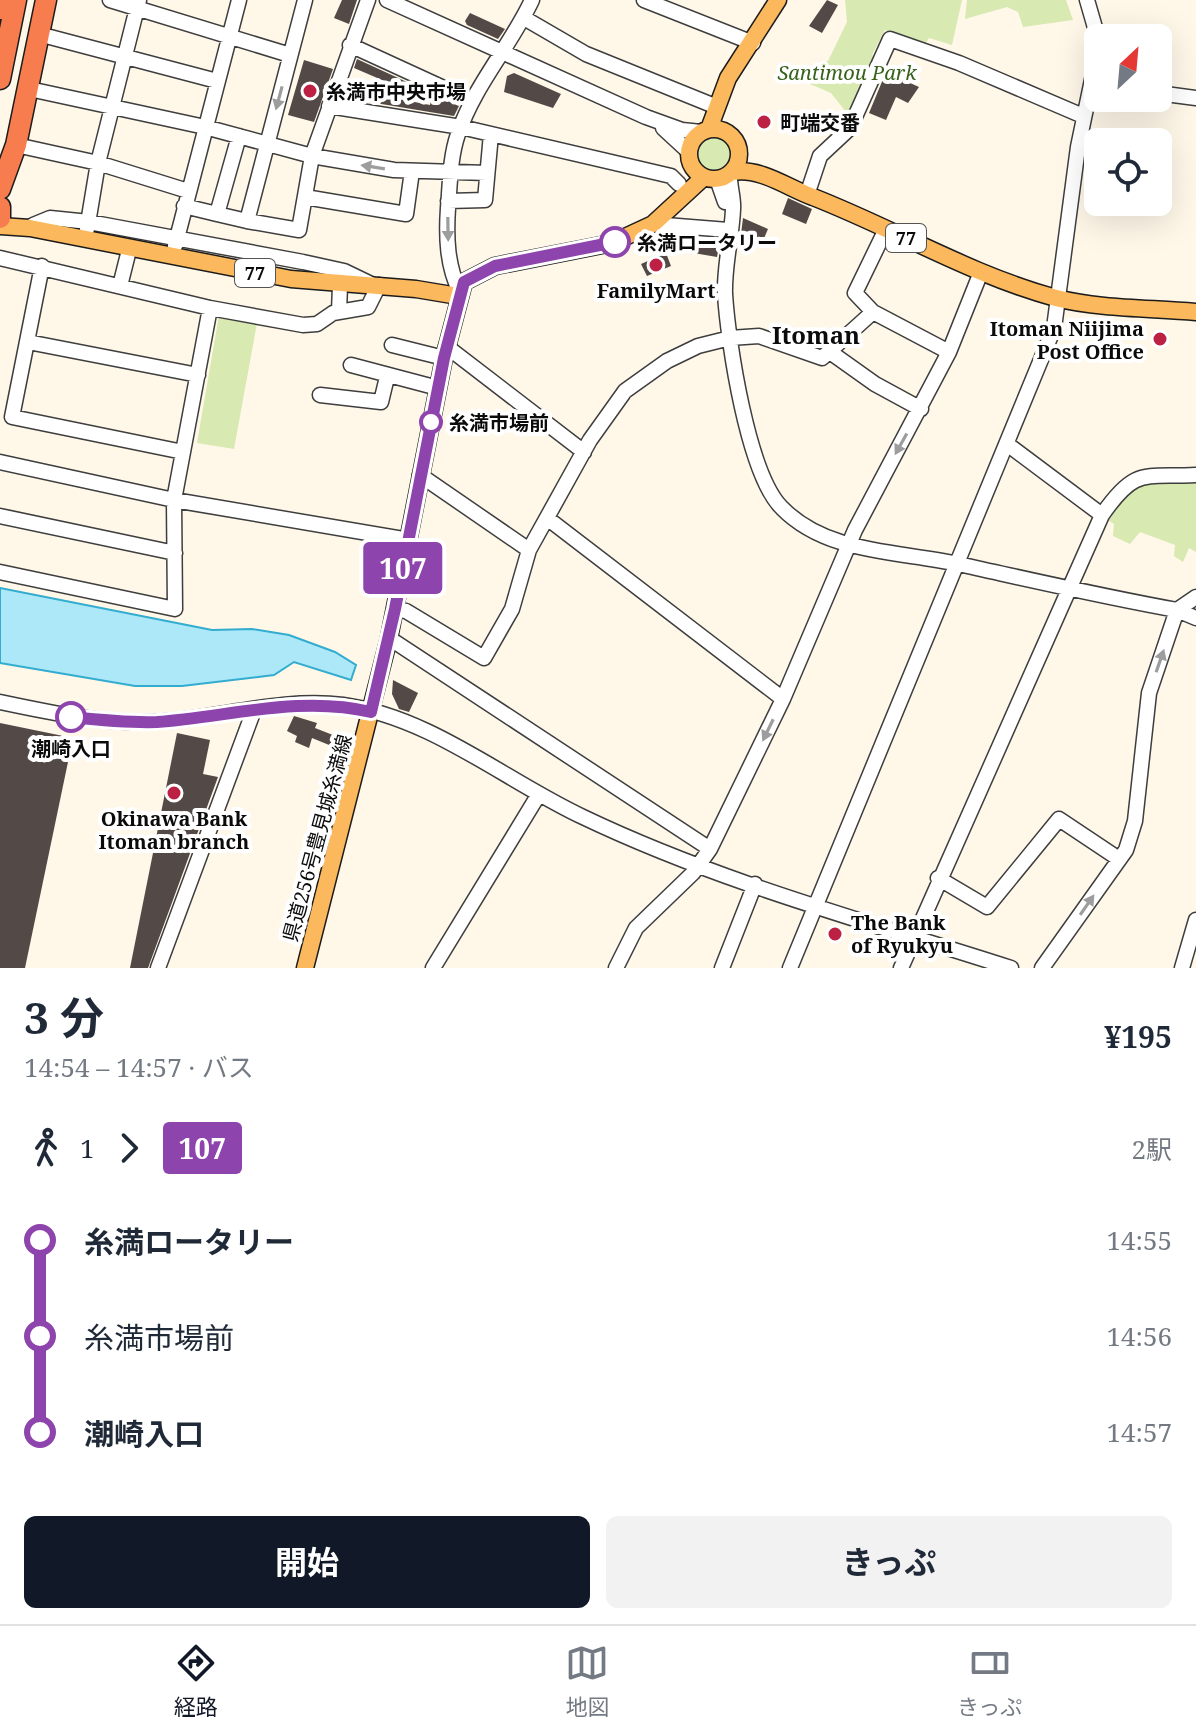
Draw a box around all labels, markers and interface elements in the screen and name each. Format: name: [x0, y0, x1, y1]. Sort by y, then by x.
north arrow: [1084, 24, 1172, 112]
map controls: [1084, 24, 1172, 216]
park label: Santimou Park: [777, 59, 917, 86]
place label: 糸満市中央市場: [326, 78, 466, 105]
marker: 糸満市中央市場: [301, 82, 319, 100]
one-way arrow: [272, 86, 284, 111]
place label: 町端交番: [780, 109, 860, 136]
marker: 町端交番: [755, 113, 773, 131]
button: locate: [1084, 128, 1172, 216]
one-way arrow: [361, 160, 386, 172]
one-way arrow: [441, 217, 454, 242]
road number: 77: [886, 224, 926, 252]
marker: 糸満ロータリー: [600, 227, 630, 257]
place label: 糸満ロータリー: [637, 229, 777, 256]
marker: FamilyMart: [647, 256, 665, 274]
road number: 77: [235, 259, 275, 287]
place label: FamilyMart: [597, 277, 715, 304]
place label: Itoman Niijima Post Office: [990, 315, 1144, 365]
district label: Itoman: [772, 318, 860, 351]
marker: Itoman Niijima Post Office: [1151, 330, 1169, 348]
place label: 糸満市場前: [449, 409, 549, 436]
marker: 糸満市場前: [420, 411, 442, 433]
one-way arrow: [895, 433, 908, 456]
line badge: 107: [357, 542, 449, 594]
text: 107: [379, 549, 427, 587]
one-way arrow: [1155, 649, 1167, 673]
marker: 潮崎入口: [56, 702, 86, 732]
one-way arrow: [761, 719, 775, 742]
street label: 県道256号豊見城糸満線: [276, 731, 358, 945]
place label: 潮崎入口: [31, 735, 111, 762]
marker: Okinawa Bank Itoman branch: [165, 784, 183, 802]
place label: Okinawa Bank Itoman branch: [99, 805, 249, 855]
one-way arrow: [1079, 894, 1094, 915]
place label: The Bank of Ryukyu: [851, 909, 953, 959]
marker: The Bank of Ryukyu: [826, 925, 844, 943]
text: 3 分: [24, 987, 104, 1047]
text: ¥195: [1104, 1016, 1172, 1057]
text: 14:54 – 14:57 · バス: [24, 1049, 254, 1085]
icon: walk: [24, 1126, 68, 1170]
icon: forward: [107, 1126, 151, 1170]
text: 107: [179, 1129, 226, 1167]
text: 1: [80, 1130, 95, 1166]
text: 2駅: [1131, 1131, 1172, 1167]
text: 糸満ロータリー: [84, 1221, 294, 1262]
text: 14:55: [1106, 1222, 1172, 1258]
text: 糸満市場前: [84, 1317, 234, 1358]
text: 14:56: [1106, 1318, 1172, 1354]
text: 潮崎入口: [84, 1413, 204, 1454]
text: 14:57: [1106, 1414, 1172, 1450]
button: 開始: [24, 1516, 590, 1608]
button: きっぷ: [606, 1516, 1172, 1608]
tab: 経路: [174, 1641, 218, 1721]
tab: 地図: [565, 1641, 609, 1721]
tab: きっぷ: [957, 1641, 1022, 1721]

